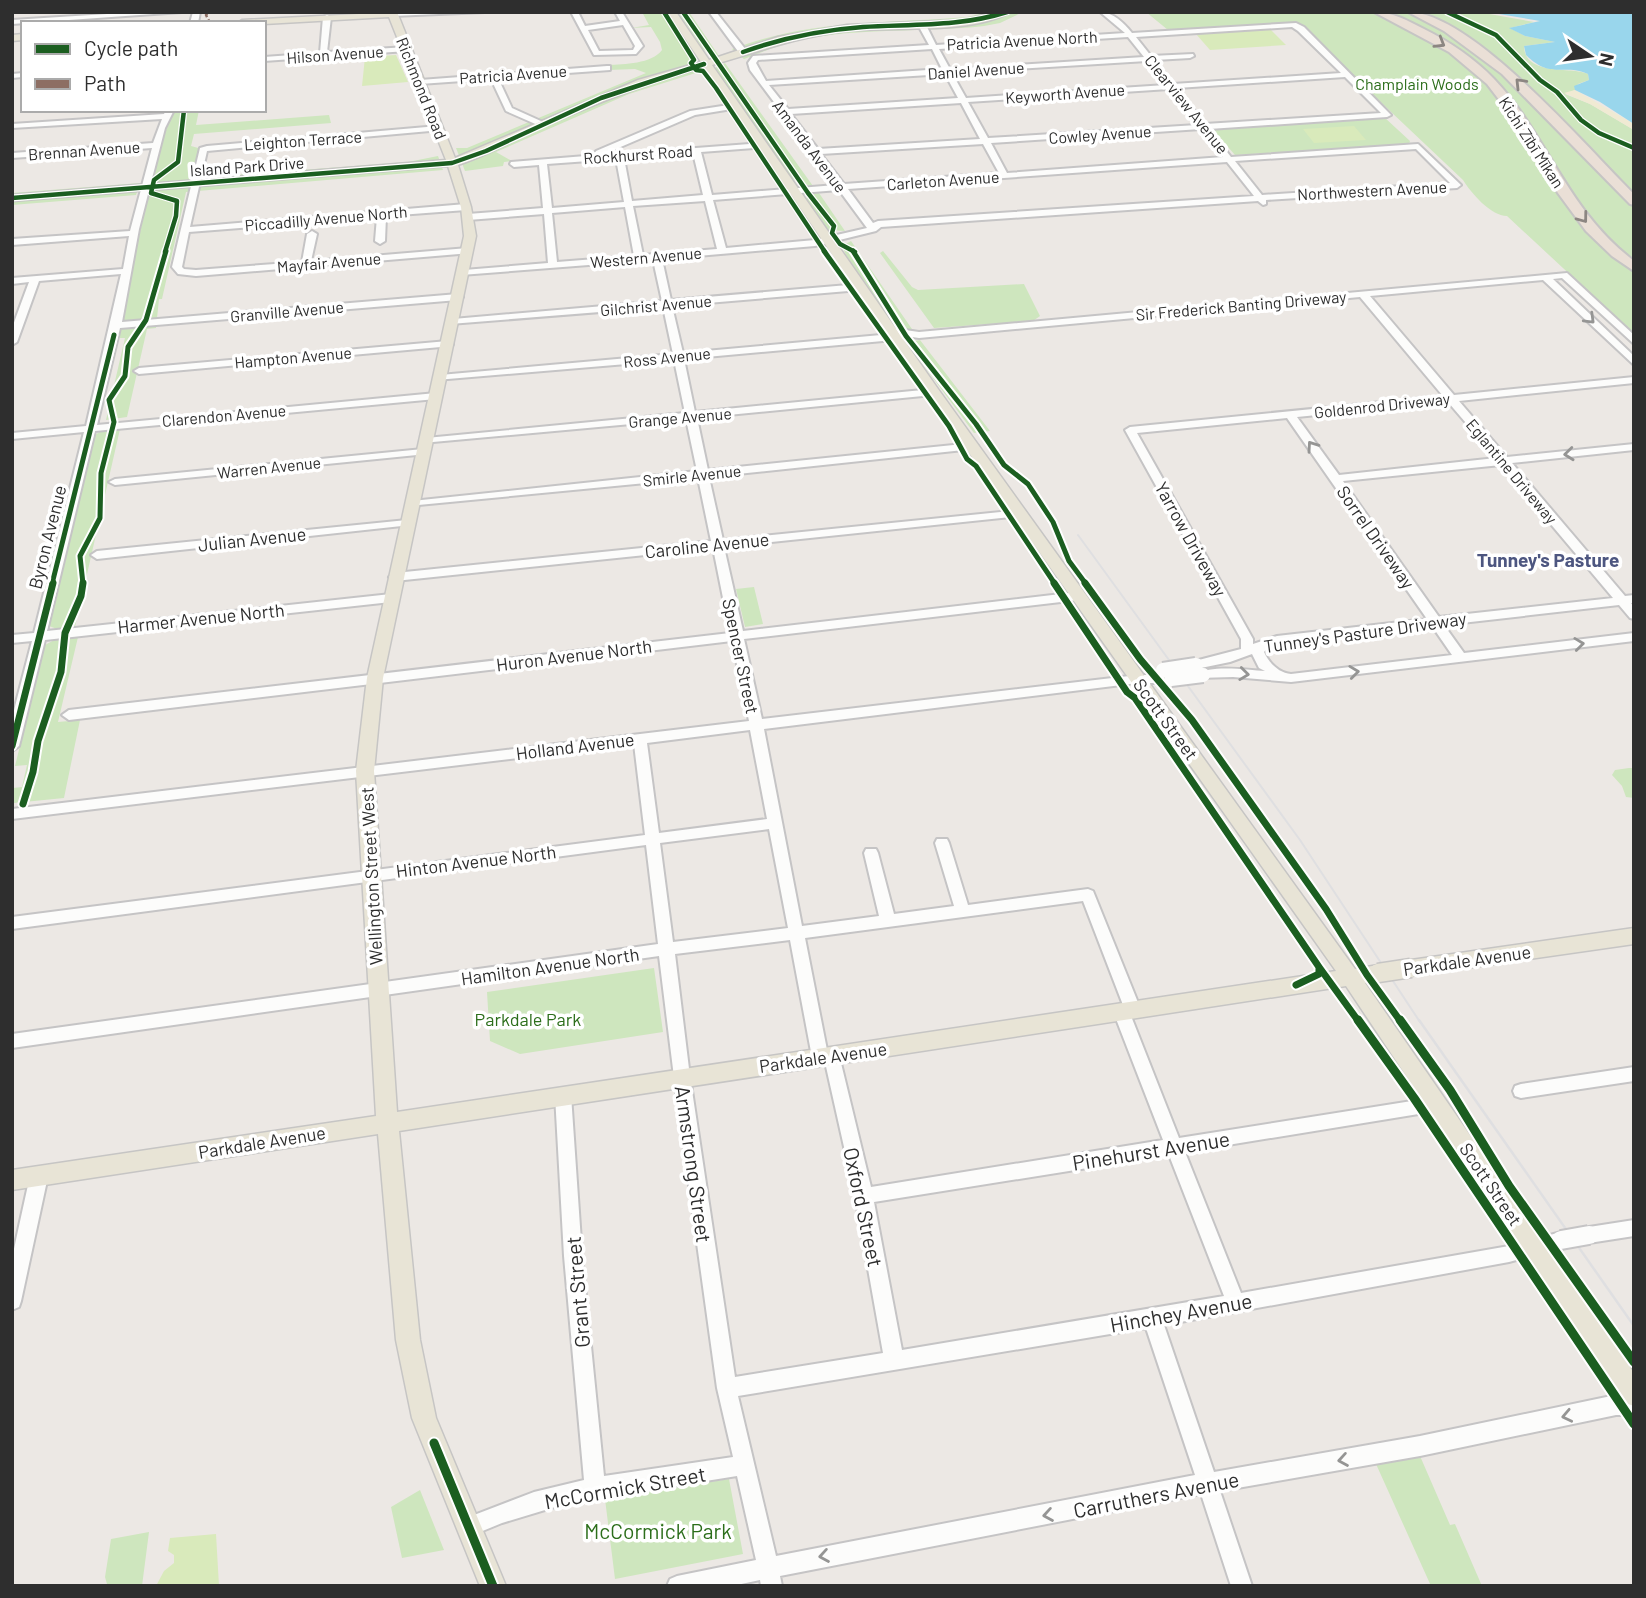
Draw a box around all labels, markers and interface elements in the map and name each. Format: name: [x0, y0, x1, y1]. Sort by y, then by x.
legend: [21, 21, 266, 112]
north arrow: [1555, 21, 1625, 91]
street label: Patricia Avenue North: [946, 27, 1098, 53]
street label: Richmond Road: [393, 34, 451, 142]
one-way arrow: [1433, 34, 1446, 47]
text: Cycle path: [84, 35, 178, 60]
street label: Hilson Avenue: [286, 41, 384, 67]
street label: Clearview Avenue: [1141, 51, 1233, 157]
text: N: [1594, 51, 1620, 69]
street label: Daniel Avenue: [927, 57, 1025, 83]
street label: Patricia Avenue: [459, 61, 567, 87]
text: Path: [84, 70, 126, 95]
park label: Champlain Woods: [1355, 74, 1479, 93]
street label: Keyworth Avenue: [1005, 79, 1125, 107]
one-way arrow: [1515, 79, 1528, 92]
street label: Kichi Zībī Mīkan: [1495, 93, 1569, 191]
street label: Amanda Avenue: [769, 96, 851, 196]
street label: Cowley Avenue: [1048, 121, 1152, 147]
street label: Leighton Terrace: [243, 126, 363, 154]
street label: Brennan Avenue: [27, 137, 141, 163]
street label: Rockhurst Road: [583, 141, 693, 167]
street label: Island Park Drive: [189, 153, 305, 179]
street label: Carleton Avenue: [886, 167, 1000, 193]
street label: Northwestern Avenue: [1297, 177, 1447, 203]
street label: Piccadilly Avenue North: [244, 201, 408, 235]
one-way arrow: [1574, 210, 1587, 223]
street label: Western Avenue: [589, 243, 703, 271]
street label: Mayfair Avenue: [276, 248, 382, 276]
street label: Sir Frederick Banting Driveway: [1135, 286, 1348, 324]
street label: Gilchrist Avenue: [599, 291, 713, 319]
street label: Granville Avenue: [229, 297, 345, 325]
one-way arrow: [1582, 311, 1595, 324]
street label: Hampton Avenue: [234, 342, 352, 372]
street label: Ross Avenue: [622, 343, 712, 371]
street label: Goldenrod Driveway: [1313, 388, 1452, 422]
street label: Clarendon Avenue: [161, 400, 287, 430]
street label: Grange Avenue: [628, 403, 732, 431]
street label: Eglantine Driveway: [1463, 415, 1562, 528]
one-way arrow: [1308, 441, 1320, 454]
one-way arrow: [1563, 446, 1574, 461]
street label: Warren Avenue: [216, 452, 322, 482]
street label: Smirle Avenue: [642, 460, 742, 490]
street label: Yarrow Driveway: [1150, 478, 1232, 600]
street label: Sorrel Driveway: [1332, 481, 1420, 593]
street label: Byron Avenue: [23, 483, 71, 591]
street label: Julian Avenue: [197, 522, 307, 556]
street label: Caroline Avenue: [644, 528, 770, 562]
district label: Tunney's Pasture: [1477, 548, 1619, 571]
street label: Spencer Street: [718, 596, 764, 716]
street label: Harmer Avenue North: [116, 598, 286, 638]
street label: Tunney's Pasture Driveway: [1262, 607, 1468, 657]
street label: Huron Avenue North: [495, 635, 653, 675]
one-way arrow: [1573, 636, 1585, 651]
one-way arrow: [1348, 664, 1359, 679]
one-way arrow: [1239, 667, 1250, 682]
street label: Scott Street: [1129, 674, 1203, 764]
street label: Holland Avenue: [514, 728, 636, 764]
street label: Wellington Street West: [355, 786, 387, 966]
street label: Hinton Avenue North: [395, 840, 557, 882]
street label: Parkdale Avenue: [1402, 940, 1532, 980]
street label: Hamilton Avenue North: [459, 943, 641, 989]
park label: Parkdale Park: [475, 1008, 581, 1030]
street label: Parkdale Avenue: [758, 1037, 888, 1077]
street label: Armstrong Street: [671, 1084, 717, 1244]
street label: Parkdale Avenue: [197, 1121, 327, 1163]
street label: Pinehurst Avenue: [1071, 1125, 1231, 1175]
street label: Scott Street: [1455, 1138, 1527, 1230]
street label: Oxford Street: [839, 1145, 889, 1269]
street label: Grant Street: [560, 1235, 594, 1349]
street label: Hinchey Avenue: [1108, 1287, 1254, 1337]
one-way arrow: [1561, 1407, 1573, 1422]
one-way arrow: [1337, 1452, 1349, 1467]
street label: McCormick Street: [542, 1460, 708, 1514]
street label: Carruthers Avenue: [1071, 1466, 1241, 1522]
one-way arrow: [1042, 1507, 1054, 1522]
park label: McCormick Park: [584, 1518, 732, 1543]
one-way arrow: [818, 1548, 830, 1563]

